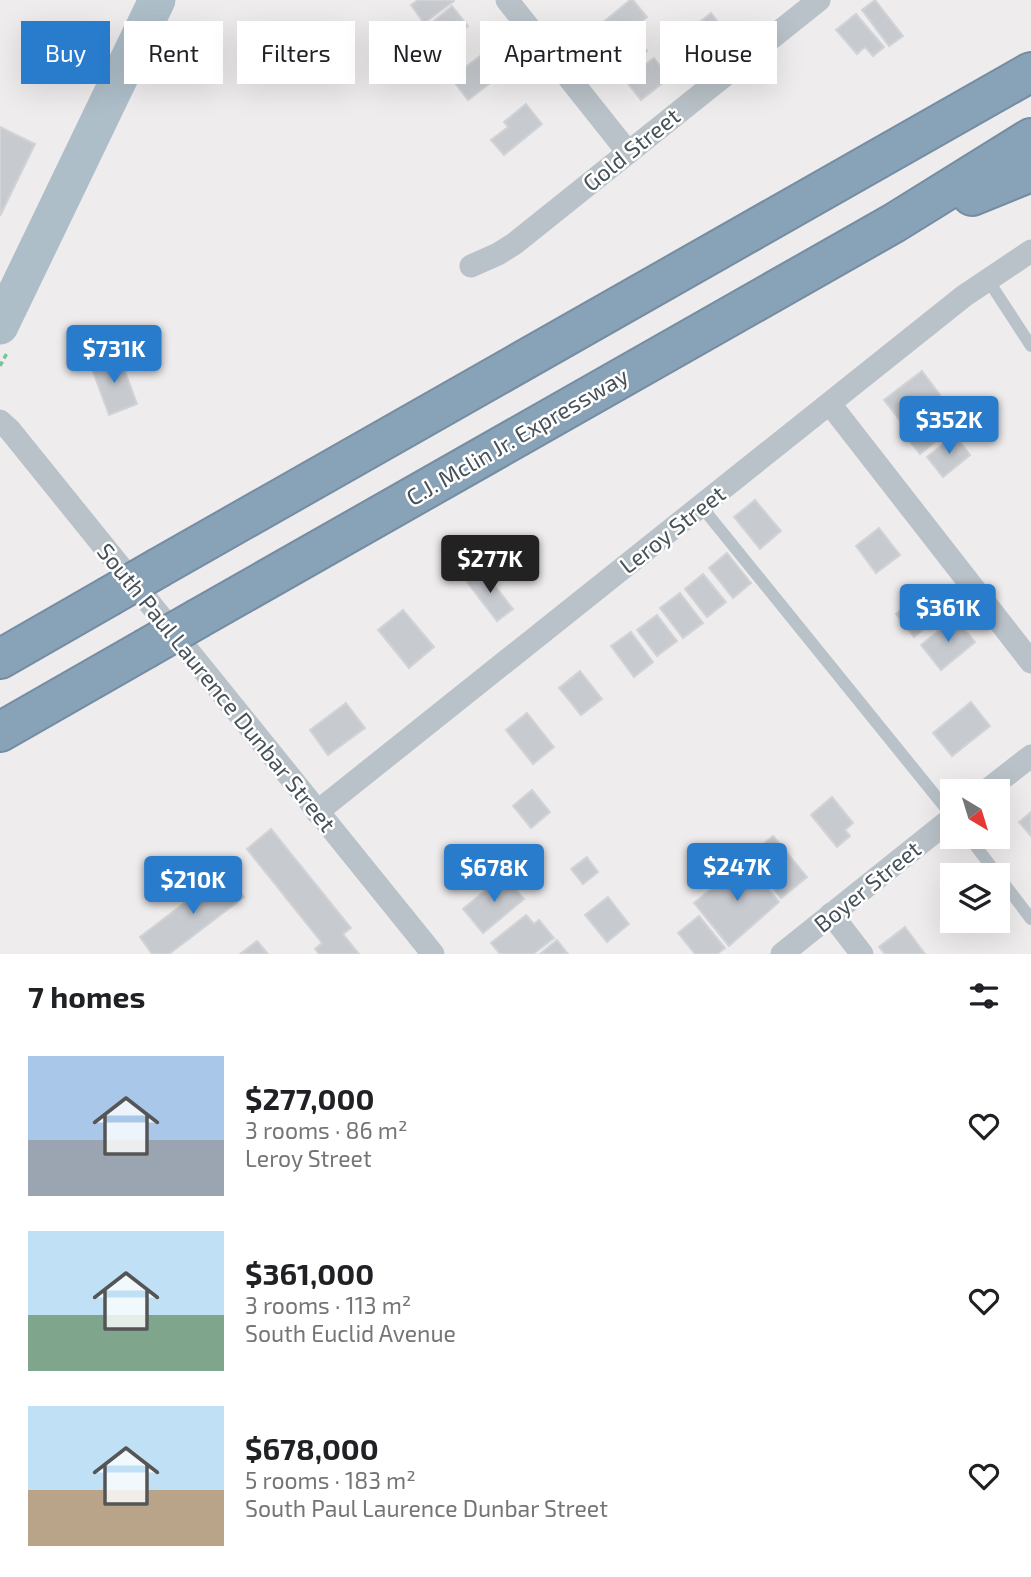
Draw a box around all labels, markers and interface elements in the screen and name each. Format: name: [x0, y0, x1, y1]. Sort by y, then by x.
chip: Buy: [21, 21, 110, 84]
chip: Rent: [124, 21, 223, 84]
chip: Filters: [237, 21, 355, 84]
chip: New: [369, 21, 466, 84]
chip: Apartment: [480, 21, 646, 84]
chip: House: [660, 21, 777, 84]
street label: Gold Street: [577, 101, 685, 197]
pin: $731K: [65, 326, 163, 385]
text: $731K: [82, 334, 146, 362]
street label: C.J. Mclin Jr. Expressway: [401, 361, 633, 511]
pin: $352K: [900, 396, 998, 456]
text: $352K: [915, 405, 983, 433]
street label: Leroy Street: [613, 479, 731, 579]
pin: $277K: [441, 536, 539, 595]
street label: South Paul Laurence Dunbar Street: [92, 537, 342, 837]
text: $277K: [457, 544, 523, 572]
pin: $361K: [899, 584, 997, 644]
text: $361K: [916, 593, 980, 621]
north arrow: [940, 779, 1010, 849]
map controls: [940, 779, 1010, 933]
street label: Boyer Street: [808, 834, 926, 938]
pin: $678K: [445, 844, 543, 904]
pin: $247K: [688, 844, 786, 903]
text: $247K: [703, 852, 771, 880]
text: $678K: [460, 853, 528, 881]
pin: $210K: [144, 856, 242, 916]
button: layers: [940, 863, 1010, 933]
text: $210K: [160, 865, 226, 893]
icon: filters: [965, 977, 1003, 1015]
text: 7 homes: [28, 978, 145, 1014]
text: $277,000: [245, 1080, 374, 1116]
icon: home: [84, 1084, 168, 1168]
icon: heart: [965, 1107, 1003, 1145]
text: 3 rooms · 86 m²: [245, 1116, 407, 1144]
text: Leroy Street: [245, 1144, 372, 1172]
text: $361,000: [245, 1255, 374, 1291]
icon: home: [84, 1259, 168, 1343]
icon: heart: [965, 1282, 1003, 1320]
text: 3 rooms · 113 m²: [245, 1291, 411, 1319]
text: South Euclid Avenue: [245, 1319, 456, 1347]
text: $678,000: [245, 1430, 379, 1466]
icon: home: [84, 1434, 168, 1518]
icon: heart: [965, 1457, 1003, 1495]
text: 5 rooms · 183 m²: [245, 1466, 416, 1494]
text: South Paul Laurence Dunbar Street: [245, 1494, 608, 1522]

